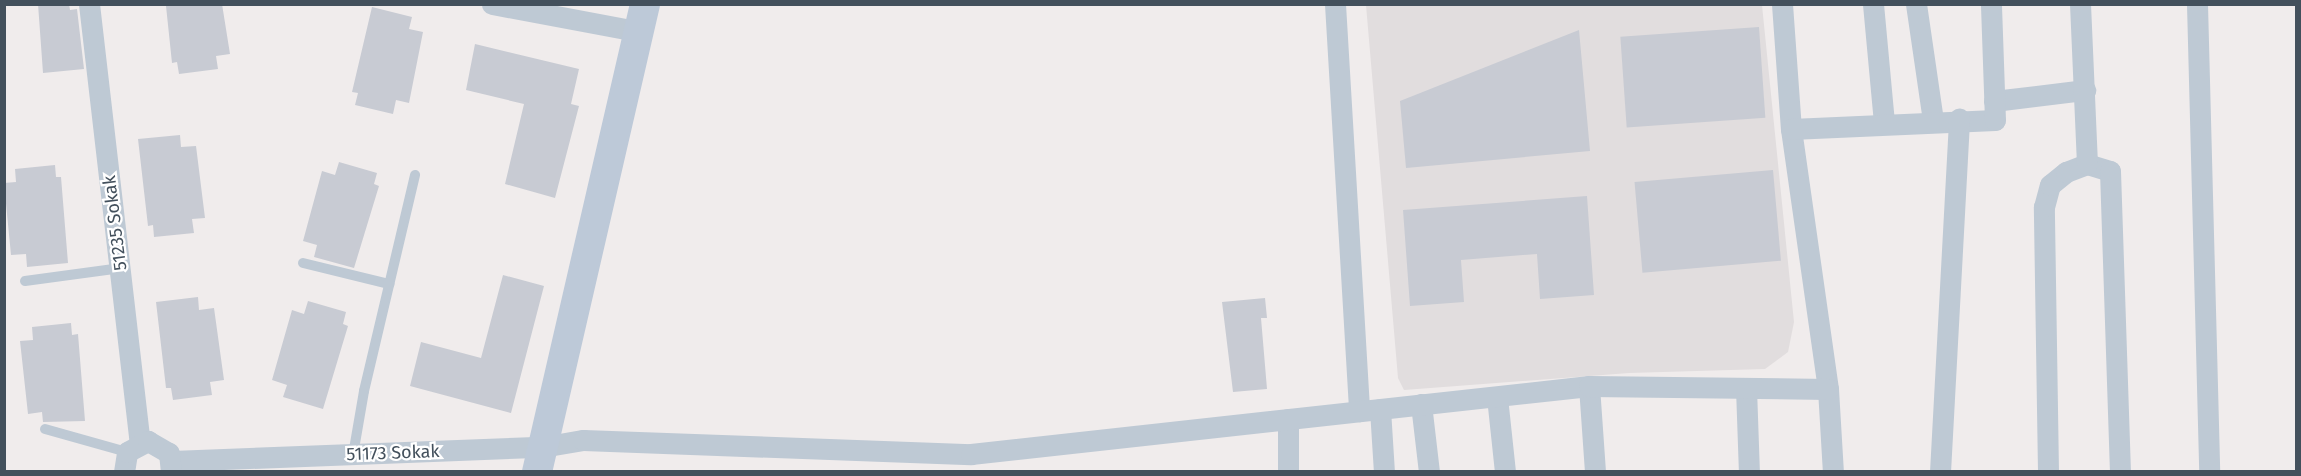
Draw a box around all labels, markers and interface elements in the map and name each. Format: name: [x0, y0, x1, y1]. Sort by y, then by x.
street label: 51235 Sokak: [98, 174, 132, 272]
street label: 51173 Sokak: [346, 441, 440, 465]

